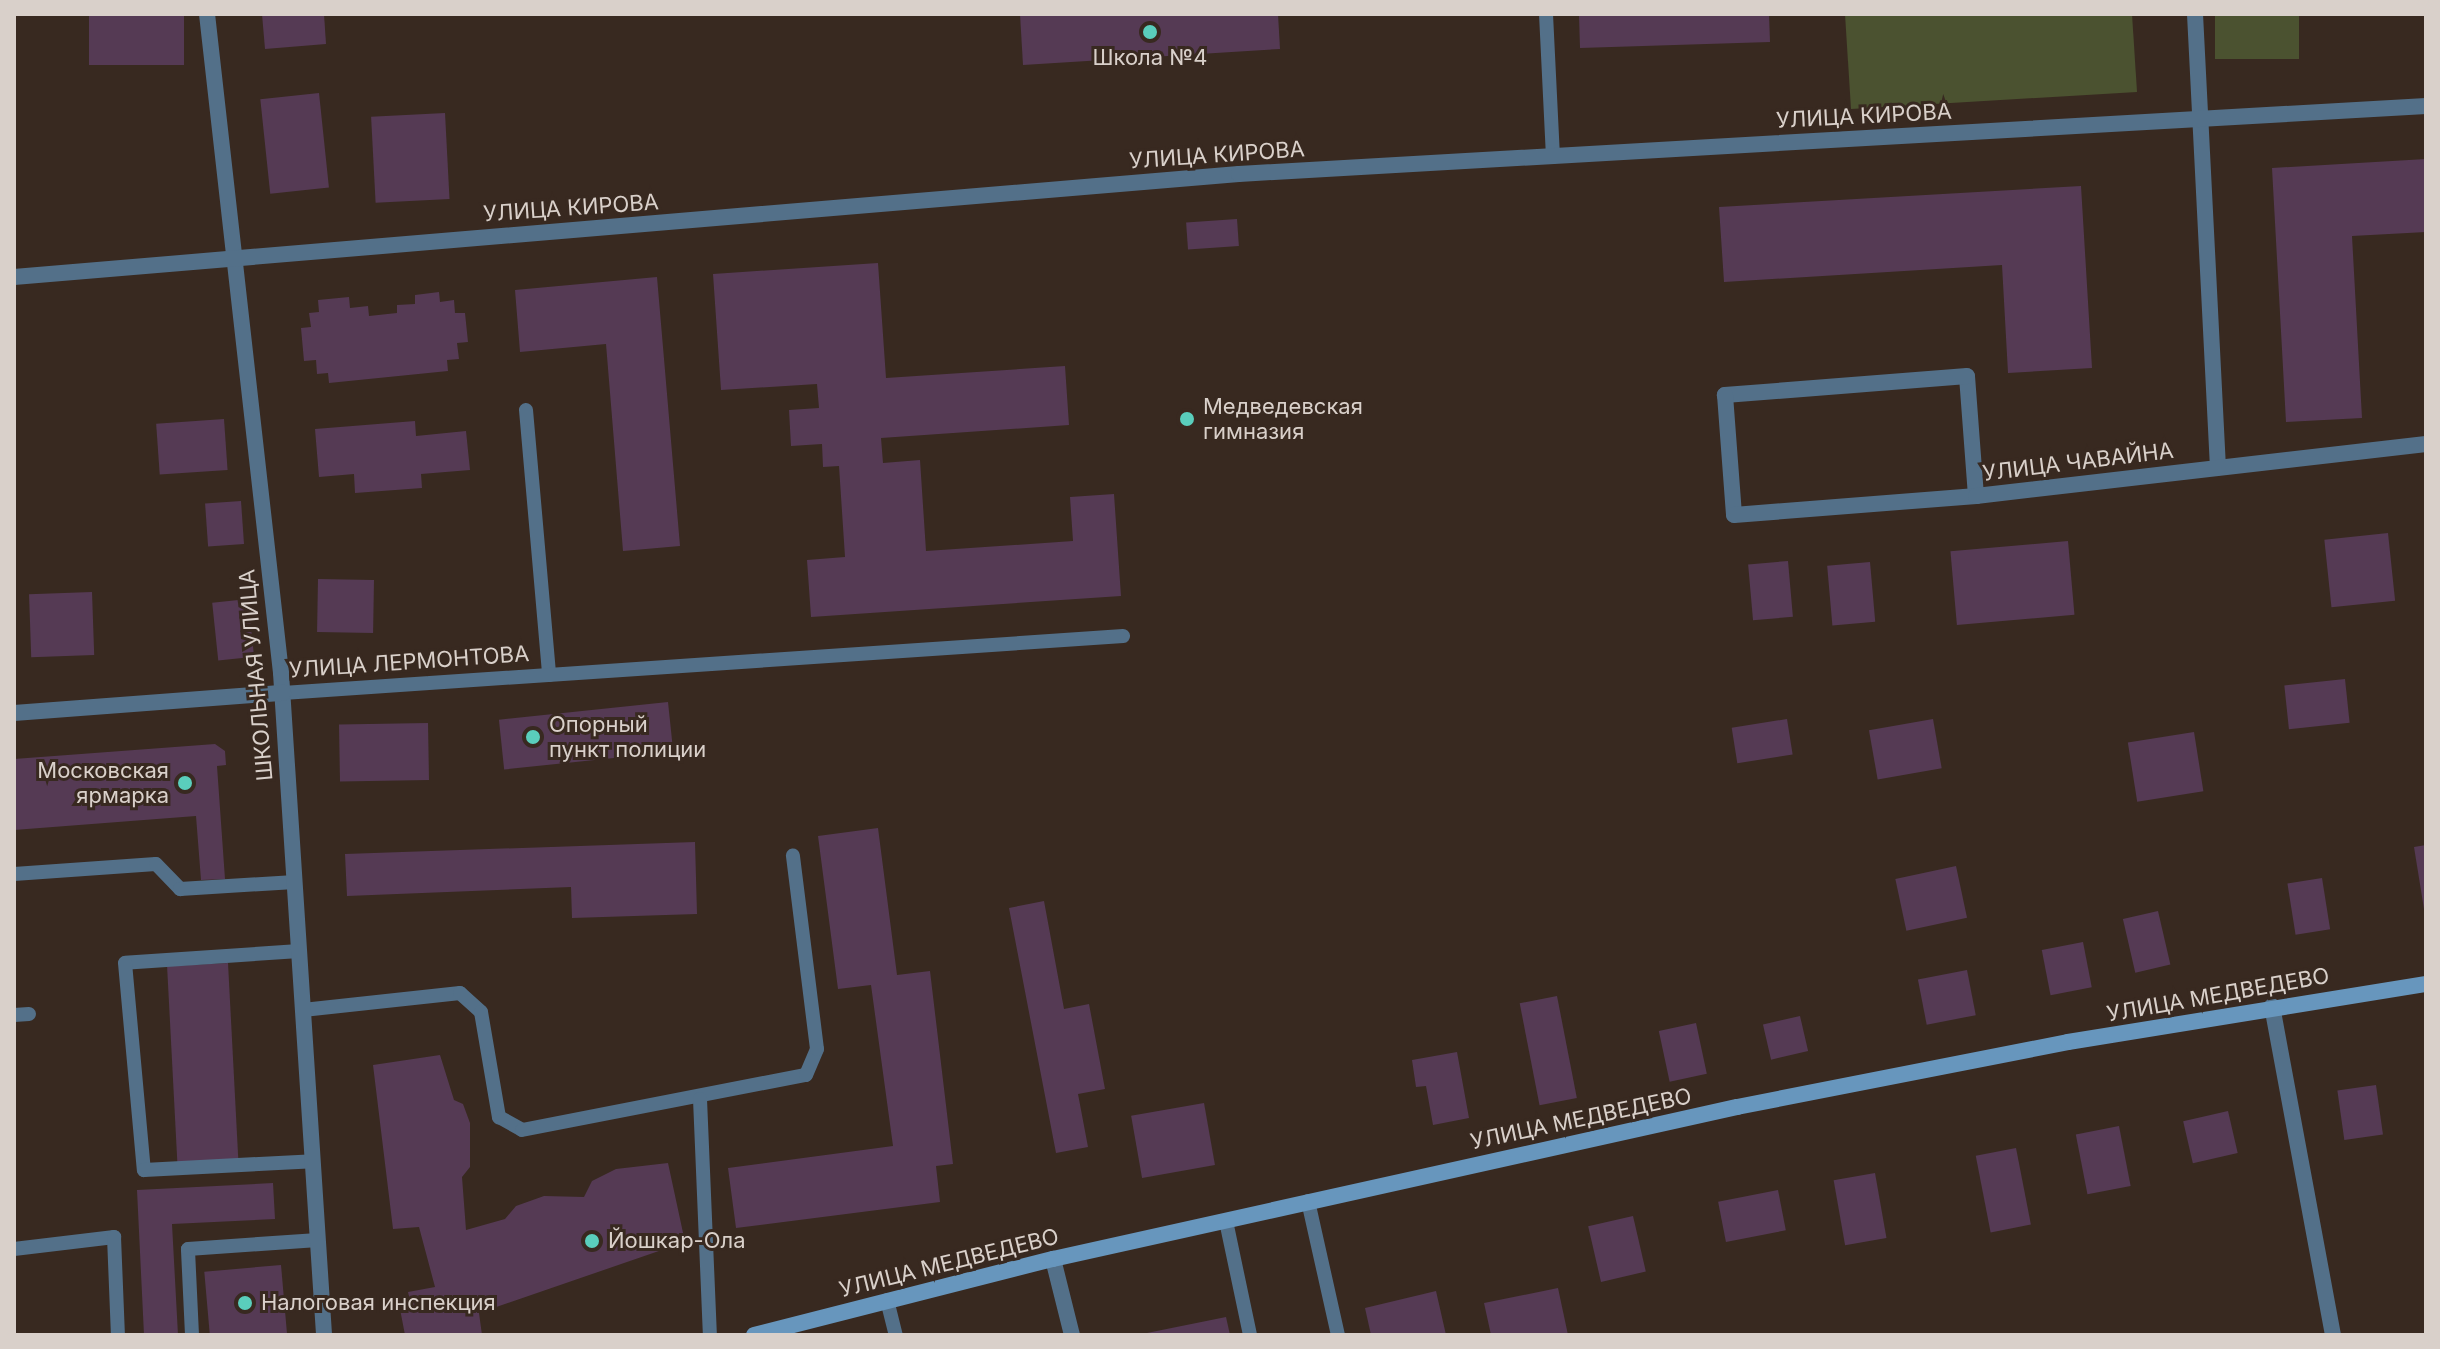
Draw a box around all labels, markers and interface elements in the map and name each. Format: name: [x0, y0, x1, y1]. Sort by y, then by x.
marker: Школа №4: [1141, 23, 1159, 41]
place label: Школа №4: [1092, 45, 1208, 71]
street label: УЛИЦА КИРОВА: [1775, 98, 1953, 134]
street label: УЛИЦА КИРОВА: [1128, 136, 1306, 174]
street label: УЛИЦА КИРОВА: [482, 189, 660, 227]
place label: Медведевская гимназия: [1203, 393, 1363, 444]
marker: Медведевская гимназия: [1178, 410, 1196, 428]
street label: УЛИЦА ЧАВАЙНА: [1981, 437, 2175, 487]
street label: ШКОЛЬНАЯ УЛИЦА: [234, 568, 278, 782]
street label: УЛИЦА ЛЕРМОНТОВА: [288, 640, 530, 684]
place label: Опорный пункт полиции: [549, 711, 706, 762]
marker: Опорный пункт полиции: [524, 728, 542, 746]
place label: Московская ярмарка: [37, 757, 169, 808]
marker: Московская ярмарка: [176, 774, 194, 792]
street label: УЛИЦА МЕДВЕДЕВО: [2105, 962, 2331, 1028]
street label: УЛИЦА МЕДВЕДЕВО: [1468, 1083, 1694, 1155]
street label: УЛИЦА МЕДВЕДЕВО: [837, 1223, 1061, 1303]
place label: Йошкар-Ола: [608, 1228, 746, 1254]
marker: Йошкар-Ола: [583, 1232, 601, 1250]
place label: Налоговая инспекция: [261, 1290, 496, 1316]
marker: Налоговая инспекция: [236, 1294, 254, 1312]

